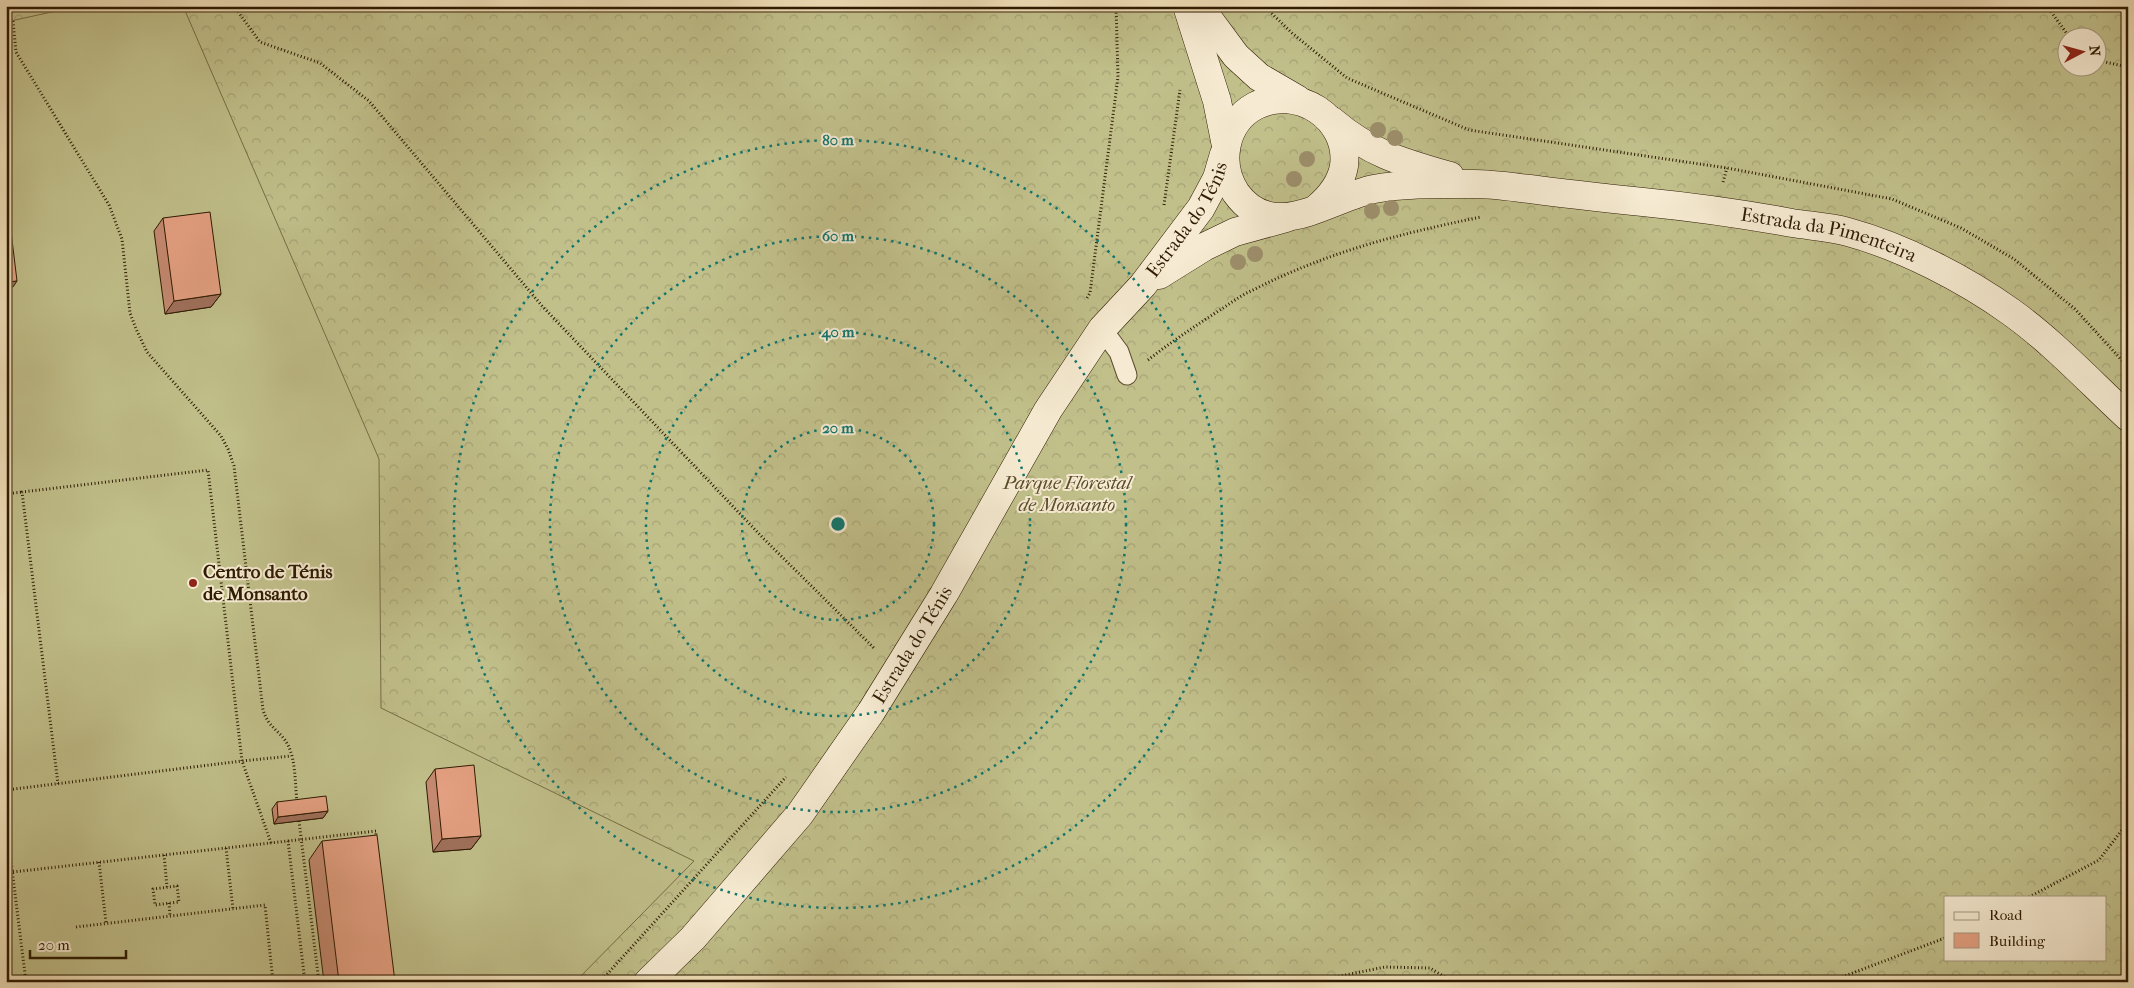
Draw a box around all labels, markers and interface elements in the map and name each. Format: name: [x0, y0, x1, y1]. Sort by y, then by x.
north arrow: [2056, 28, 2106, 78]
text: N: [2085, 45, 2103, 57]
text: 80 m: [822, 131, 854, 149]
street label: Estrada do Ténis: [1142, 160, 1232, 282]
street label: Estrada da Pimenteira: [1739, 204, 1920, 267]
text: 60 m: [822, 227, 855, 245]
text: 40 m: [821, 323, 855, 341]
text: 20 m: [822, 419, 854, 437]
park label: Parque Florestal de Monsanto: [1002, 472, 1133, 516]
centre of rings: [829, 515, 847, 533]
place label: Centro de Ténis de Monsanto: [203, 561, 333, 605]
marker: Centro de Ténis de Monsanto: [187, 577, 199, 589]
street label: Estrada do Ténis: [868, 582, 957, 708]
legend: [1944, 896, 2106, 960]
text: Road: [1989, 906, 2023, 924]
scale bar: [30, 928, 126, 960]
text: Building: [1989, 932, 2046, 950]
text: 20 m: [38, 936, 70, 954]

